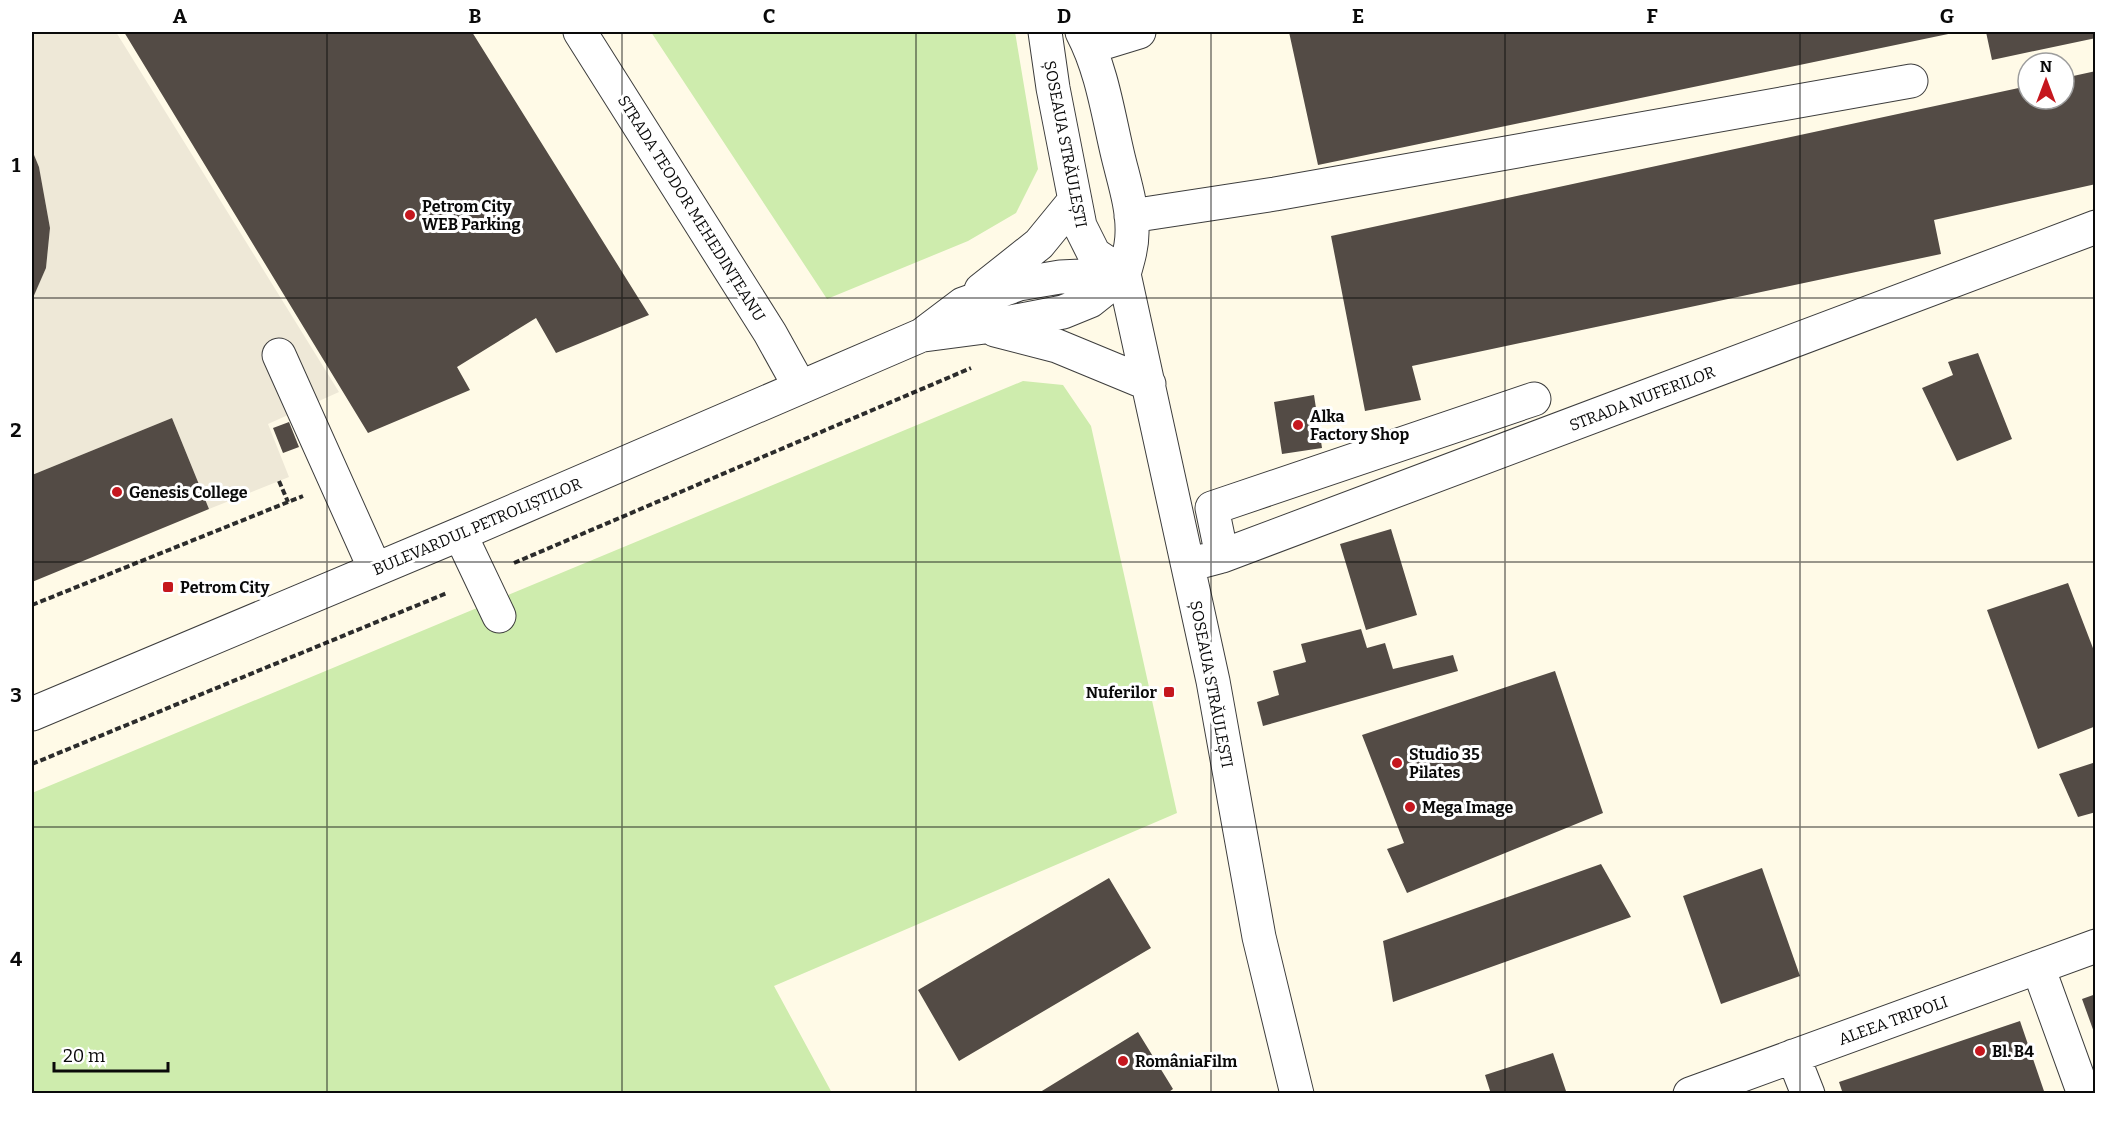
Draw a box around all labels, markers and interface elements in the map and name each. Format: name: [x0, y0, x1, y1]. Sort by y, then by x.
text: A: [173, 4, 188, 28]
text: B: [469, 4, 482, 28]
text: C: [763, 4, 775, 28]
text: D: [1057, 4, 1071, 28]
text: E: [1352, 4, 1364, 28]
text: F: [1646, 4, 1658, 28]
text: G: [1940, 4, 1954, 28]
north arrow: [2016, 51, 2076, 111]
text: N: [2040, 57, 2052, 76]
street label: ȘOSEAUA STRĂULEȘTI: [1039, 59, 1092, 229]
street label: STRADA TEODOR MEHEDINȚEANU: [613, 92, 769, 325]
text: 1: [12, 153, 21, 177]
place label: Petrom City WEB Parking: [422, 197, 521, 234]
marker: Petrom City WEB Parking: [403, 208, 417, 222]
street label: STRADA NUFERILOR: [1567, 362, 1718, 435]
place label: Alka Factory Shop: [1310, 407, 1409, 444]
text: 2: [10, 418, 22, 442]
marker: Alka Factory Shop: [1291, 418, 1305, 432]
street label: BULEVARDUL PETROLIȘTILOR: [370, 474, 585, 580]
place label: Genesis College: [129, 483, 248, 502]
marker: Genesis College: [110, 485, 124, 499]
place label: Petrom City: [180, 578, 269, 597]
marker: Petrom City: [161, 580, 175, 594]
street label: ȘOSEAUA STRĂULEȘTI: [1185, 599, 1238, 769]
text: 3: [10, 683, 22, 707]
place label: Nuferilor: [1086, 683, 1157, 702]
marker: Nuferilor: [1162, 685, 1176, 699]
place label: Studio 35 Pilates: [1409, 745, 1480, 782]
marker: Studio 35 Pilates: [1390, 756, 1404, 770]
place label: Mega Image: [1422, 798, 1513, 817]
marker: Mega Image: [1403, 800, 1417, 814]
text: 4: [10, 947, 22, 971]
street label: ALEEA TRIPOLI: [1836, 992, 1950, 1049]
scale bar: [54, 1035, 168, 1073]
place label: Bl. B4: [1992, 1042, 2034, 1061]
marker: Bl. B4: [1973, 1044, 1987, 1058]
text: 20 m: [63, 1045, 105, 1067]
place label: RomâniaFilm: [1135, 1052, 1238, 1071]
marker: RomâniaFilm: [1116, 1054, 1130, 1068]

